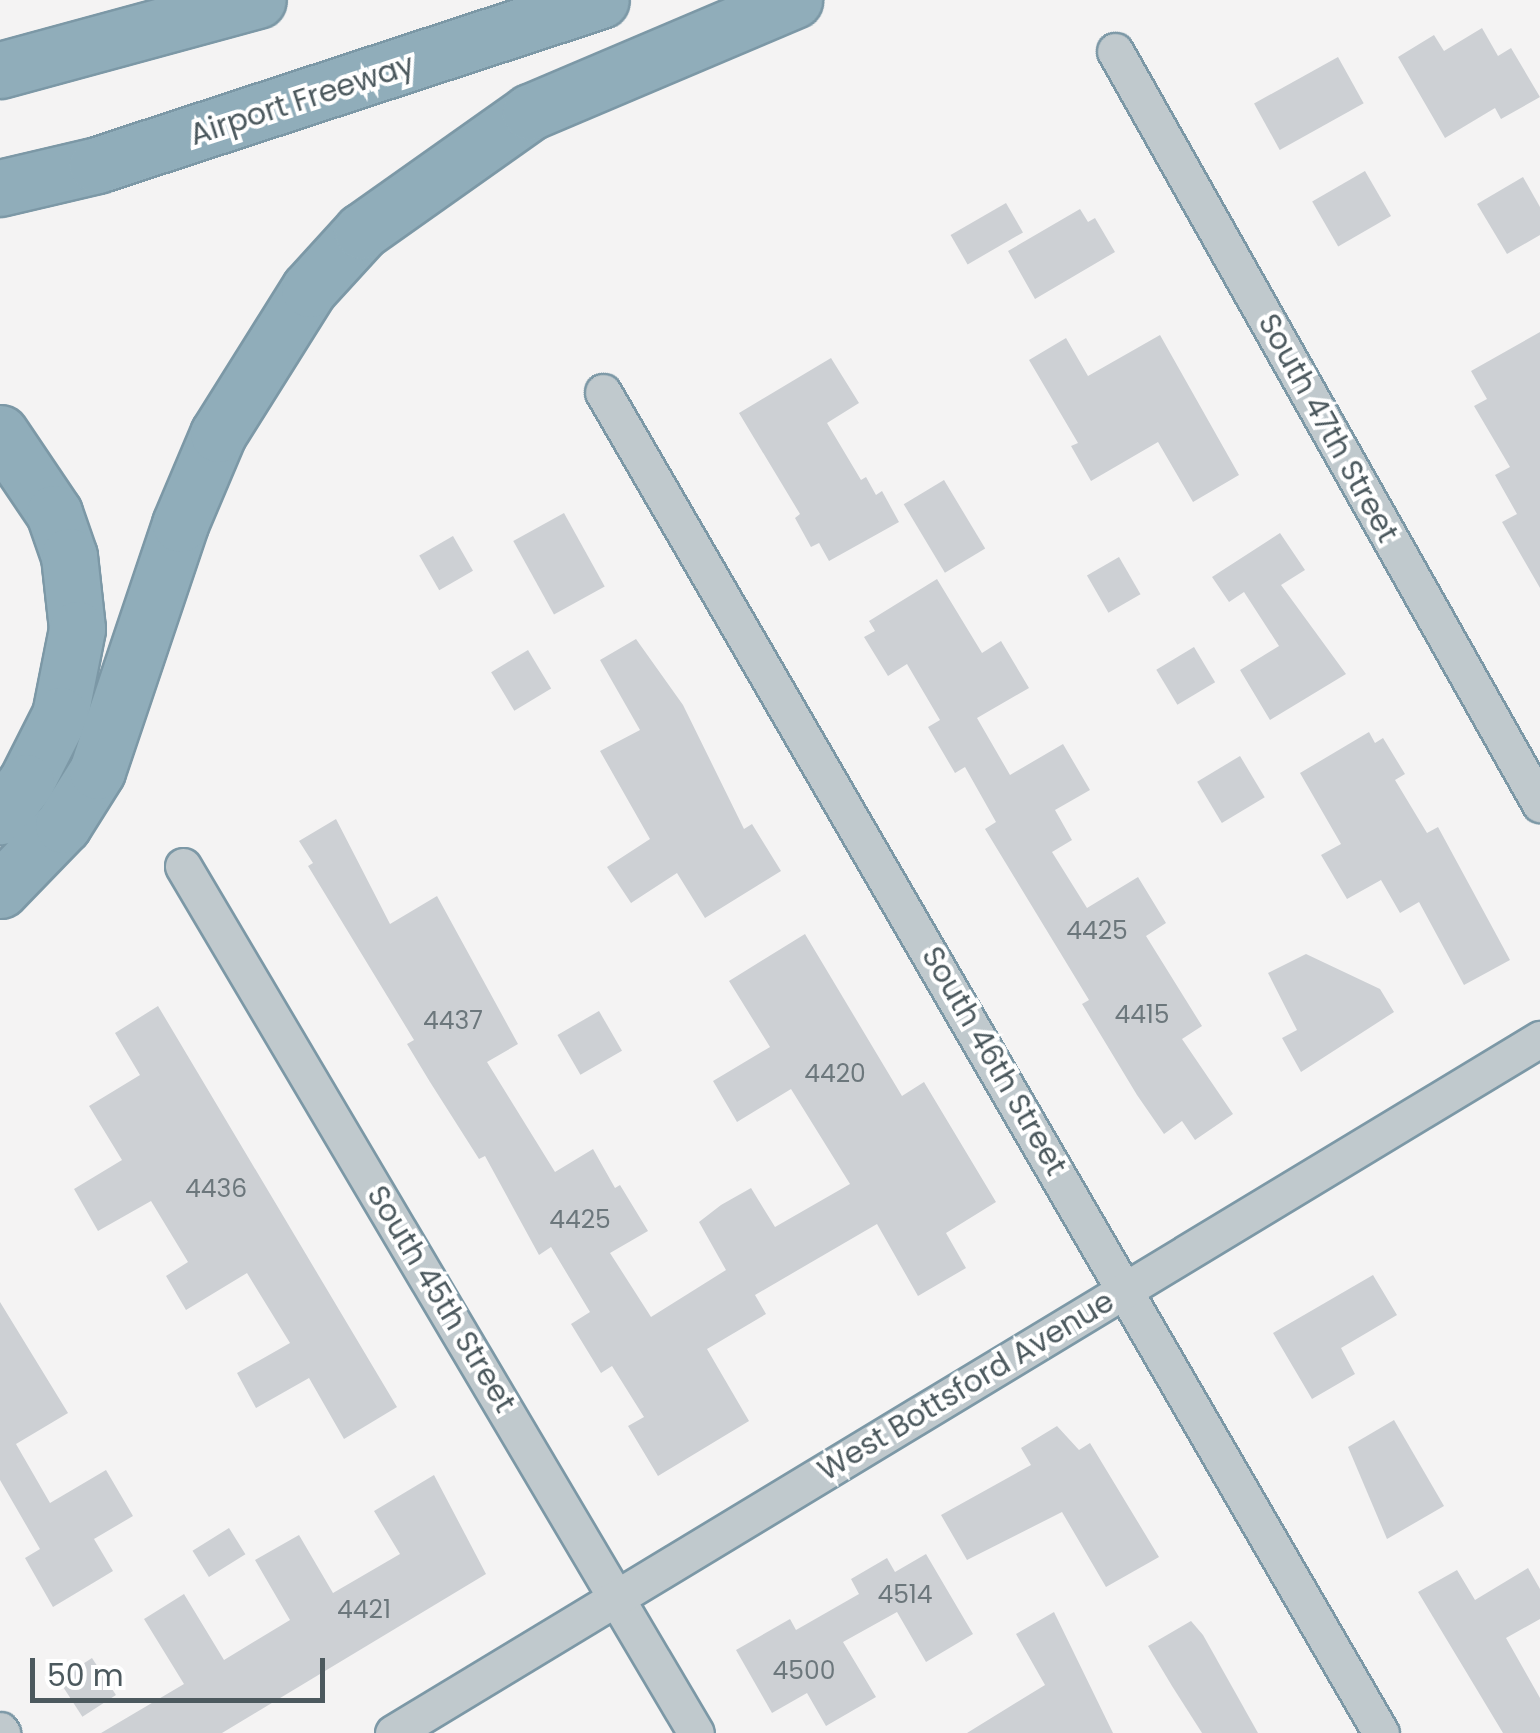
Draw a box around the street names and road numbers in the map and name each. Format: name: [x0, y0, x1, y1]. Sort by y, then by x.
street label: Airport Freeway: [185, 47, 419, 153]
street label: South 47th Street: [1250, 308, 1406, 548]
street label: South 46th Street: [914, 940, 1074, 1182]
street label: South 45th Street: [359, 1179, 523, 1419]
street label: West Bottsford Avenue: [812, 1283, 1120, 1489]

